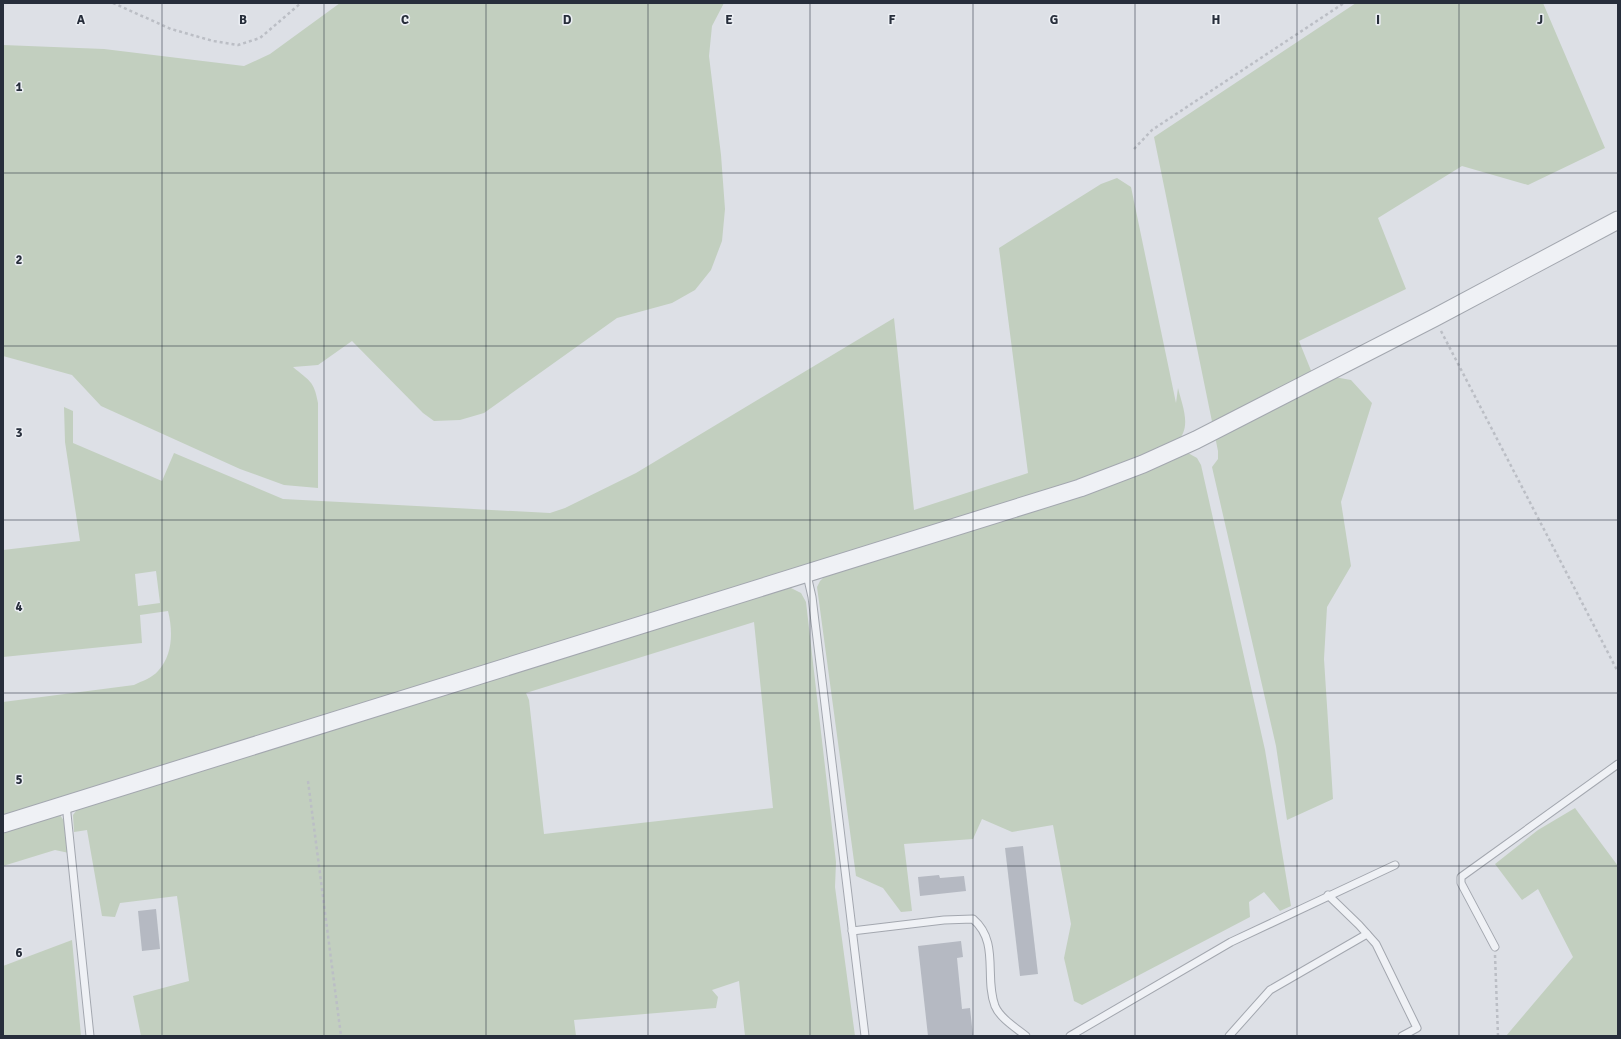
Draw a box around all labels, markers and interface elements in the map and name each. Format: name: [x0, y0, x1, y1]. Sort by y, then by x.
text: A: [77, 12, 86, 28]
text: B: [239, 12, 247, 28]
text: C: [401, 12, 409, 28]
text: D: [563, 12, 572, 28]
text: E: [725, 12, 733, 28]
text: F: [889, 12, 896, 28]
text: G: [1050, 12, 1058, 28]
text: H: [1212, 12, 1220, 28]
text: I: [1376, 12, 1380, 28]
text: J: [1537, 12, 1543, 28]
text: 1: [15, 79, 23, 95]
text: 2: [15, 252, 23, 268]
text: 3: [15, 425, 23, 441]
text: 4: [15, 599, 23, 615]
text: 5: [15, 772, 23, 788]
text: 6: [15, 945, 23, 961]

